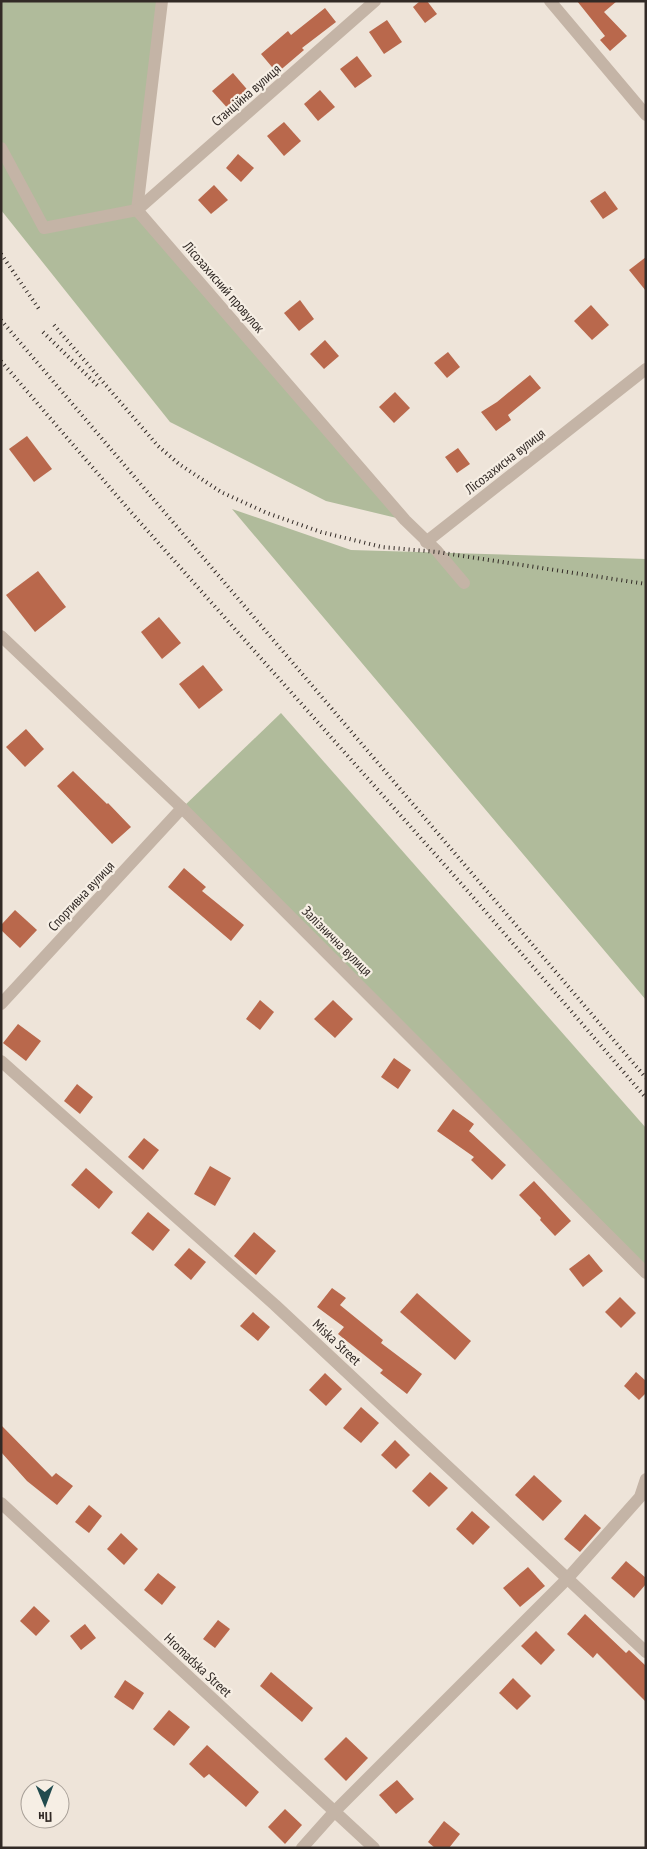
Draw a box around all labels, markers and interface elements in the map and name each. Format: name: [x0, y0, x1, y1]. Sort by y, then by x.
street label: Станційна вулиця: [208, 60, 284, 130]
street label: Лісозахисний провулок: [179, 237, 269, 337]
street label: Лісозахисна вулиця: [460, 424, 549, 499]
street label: Спортивна вулиця: [44, 857, 118, 935]
street label: Залізнична вулиця: [298, 902, 376, 980]
street label: Miska Street: [309, 1315, 365, 1369]
street label: Hromadska Street: [160, 1629, 236, 1701]
north arrow: [20, 1779, 70, 1829]
text: Пн: [38, 1808, 52, 1826]

